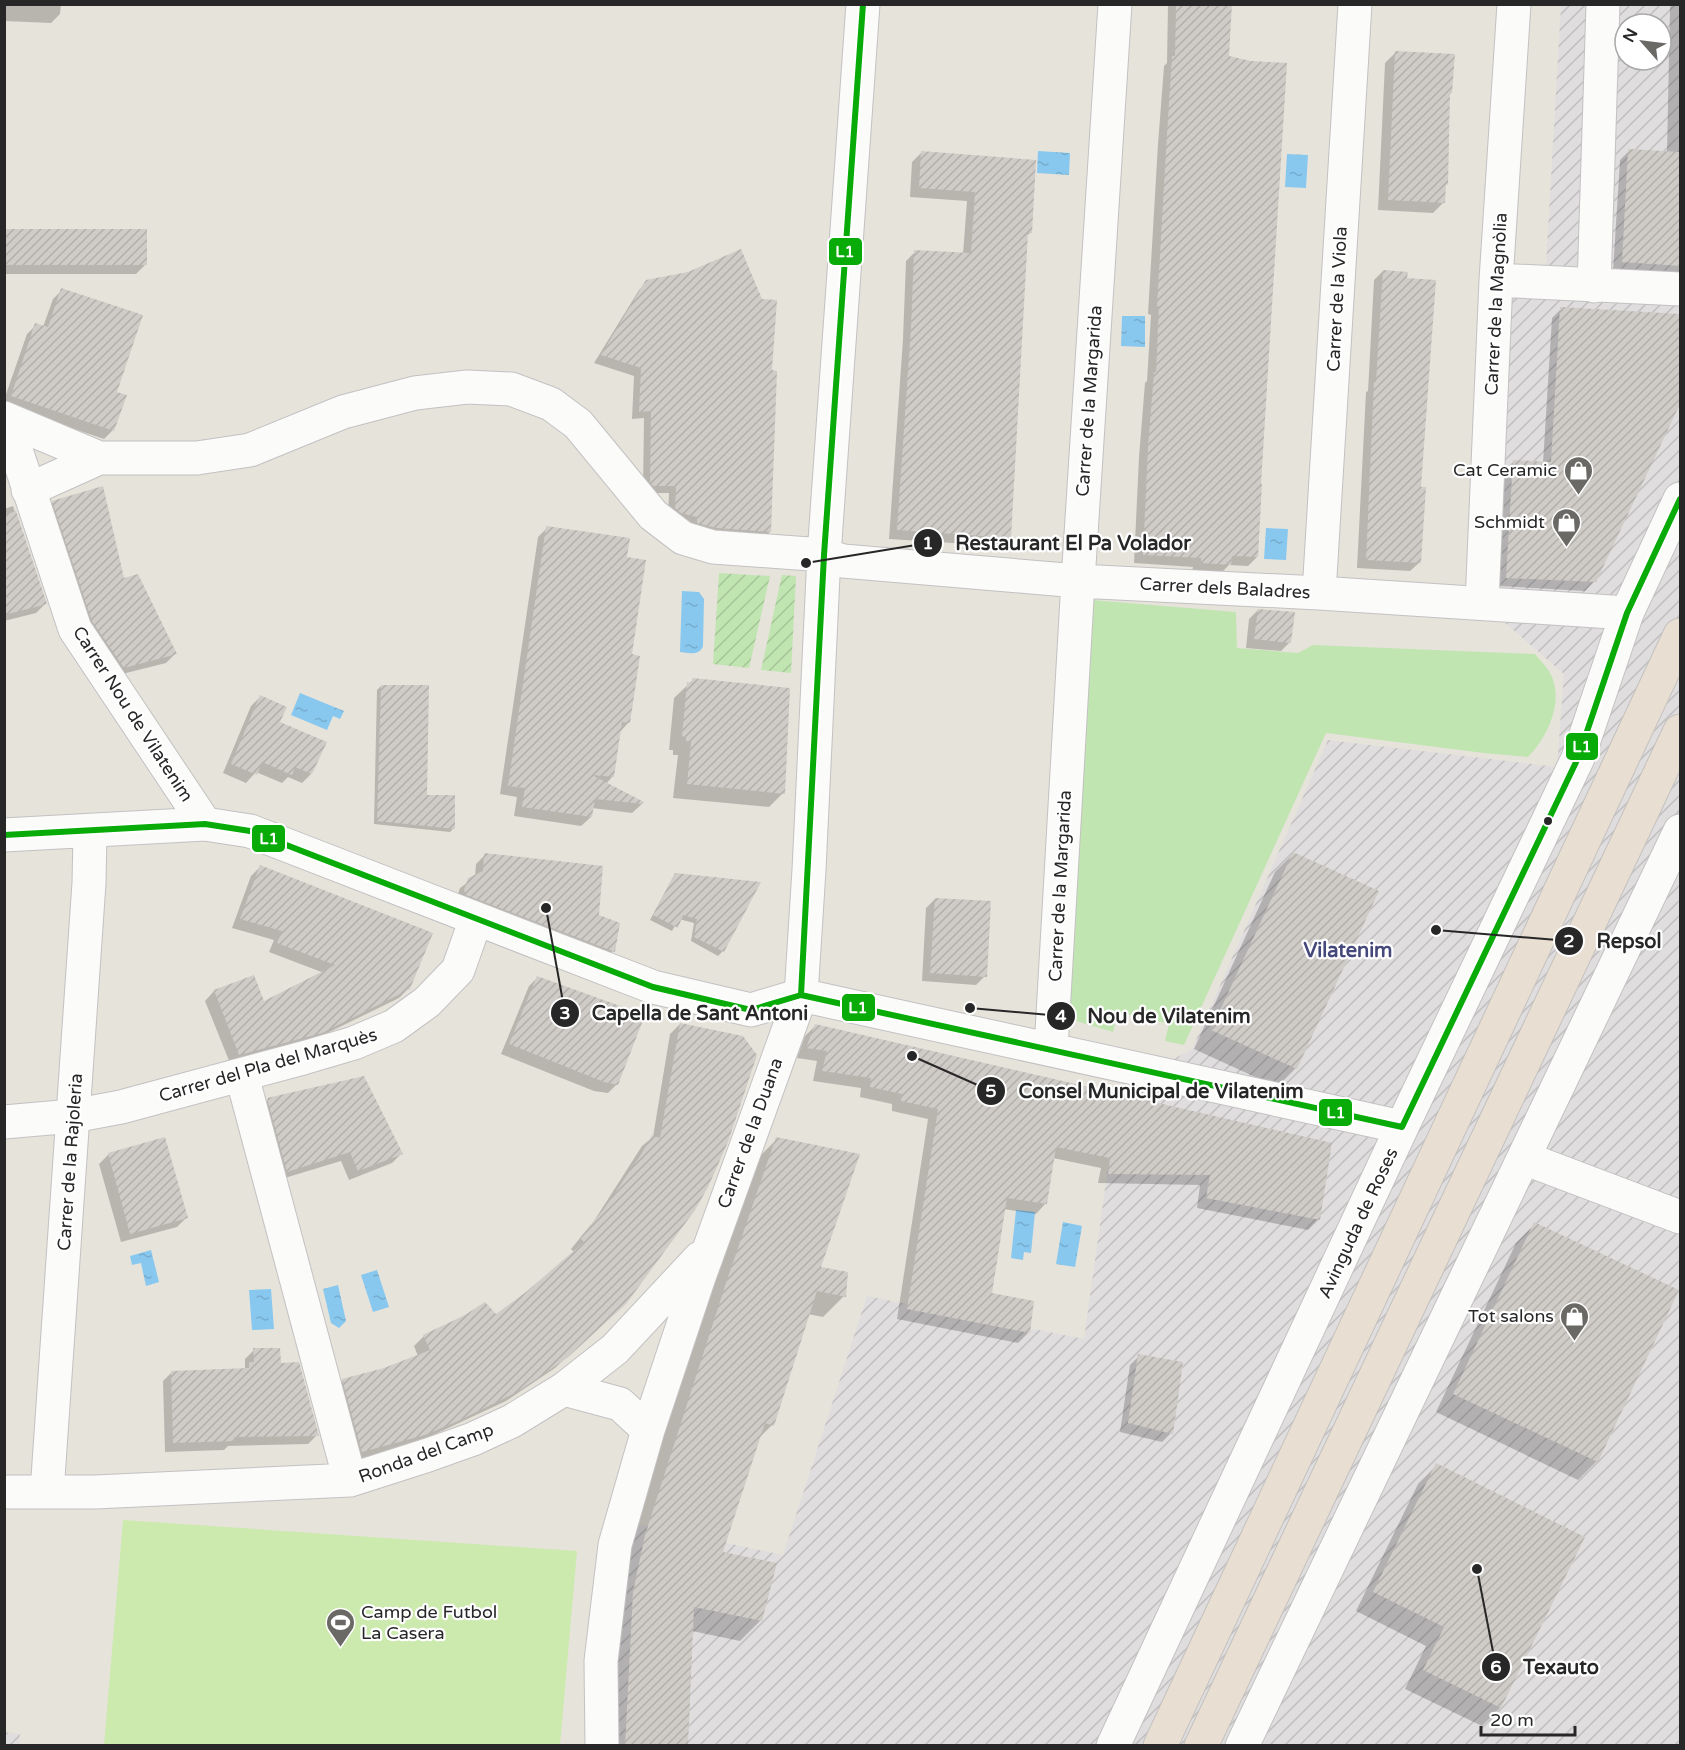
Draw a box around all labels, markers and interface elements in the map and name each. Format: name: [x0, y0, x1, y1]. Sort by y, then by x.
north arrow: [1613, 12, 1673, 72]
text: N: [1619, 25, 1642, 46]
street label: Carrer de la Magnòlia: [1480, 212, 1512, 396]
street label: Carrer de la Viola: [1322, 226, 1352, 372]
line badge: L1: [828, 237, 863, 266]
text: L1: [835, 242, 855, 262]
street label: Carrer de la Margarida: [1071, 305, 1107, 497]
shop icon: Cat Ceramic: [1562, 454, 1594, 496]
place label: Cat Ceramic: [1453, 459, 1557, 481]
shop icon: Schmidt: [1550, 506, 1582, 548]
place label: Schmidt: [1474, 511, 1545, 533]
callout: Restaurant El Pa Volador: [913, 524, 1203, 562]
text: 1: [922, 532, 934, 554]
text: Restaurant El Pa Volador: [955, 532, 1191, 556]
street label: Carrer dels Baladres: [1139, 573, 1311, 603]
street label: Carrer Nou de Vilatenim: [68, 622, 198, 806]
line badge: L1: [1565, 732, 1599, 761]
text: L1: [1572, 737, 1592, 757]
street label: Carrer de la Margarida: [1044, 790, 1076, 982]
unlabelled marker: [1542, 815, 1554, 827]
line badge: L1: [251, 824, 286, 853]
text: L1: [259, 829, 279, 849]
callout: Repsol: [1554, 922, 1673, 960]
text: 2: [1563, 930, 1575, 952]
text: Repsol: [1597, 930, 1661, 954]
district label: Vilatenim: [1304, 939, 1392, 963]
line badge: L1: [841, 993, 876, 1022]
callout: Capella de Sant Antoni: [550, 994, 821, 1032]
callout: Nou de Vilatenim: [1046, 997, 1263, 1035]
text: L1: [848, 998, 868, 1018]
text: 3: [559, 1002, 571, 1024]
text: Capella de Sant Antoni: [592, 1002, 808, 1026]
text: 4: [1055, 1005, 1067, 1027]
text: Nou de Vilatenim: [1087, 1005, 1251, 1029]
street label: Carrer del Pla del Marquès: [156, 1023, 380, 1107]
street label: Carrer de la Duana: [712, 1055, 788, 1211]
street label: Carrer de la Rajoleria: [53, 1072, 87, 1252]
callout: Consel Municipal de Vilatenim: [976, 1072, 1315, 1110]
text: 5: [985, 1080, 997, 1102]
text: Consel Municipal de Vilatenim: [1018, 1080, 1304, 1104]
line badge: L1: [1318, 1098, 1353, 1127]
text: L1: [1326, 1103, 1346, 1123]
street label: Avinguda de Roses: [1313, 1144, 1403, 1302]
shop icon: Tot salons: [1559, 1300, 1591, 1342]
place label: Tot salons: [1468, 1305, 1554, 1327]
street label: Ronda del Camp: [355, 1418, 497, 1488]
place label: Camp de Futbol La Casera: [361, 1601, 497, 1644]
sports icon: Camp de Futbol La Casera: [324, 1606, 356, 1648]
callout: Texauto: [1481, 1648, 1611, 1686]
text: 6: [1490, 1656, 1502, 1678]
text: Texauto: [1522, 1656, 1599, 1680]
scale bar: [1481, 1699, 1576, 1737]
text: 20 m: [1490, 1709, 1534, 1731]

